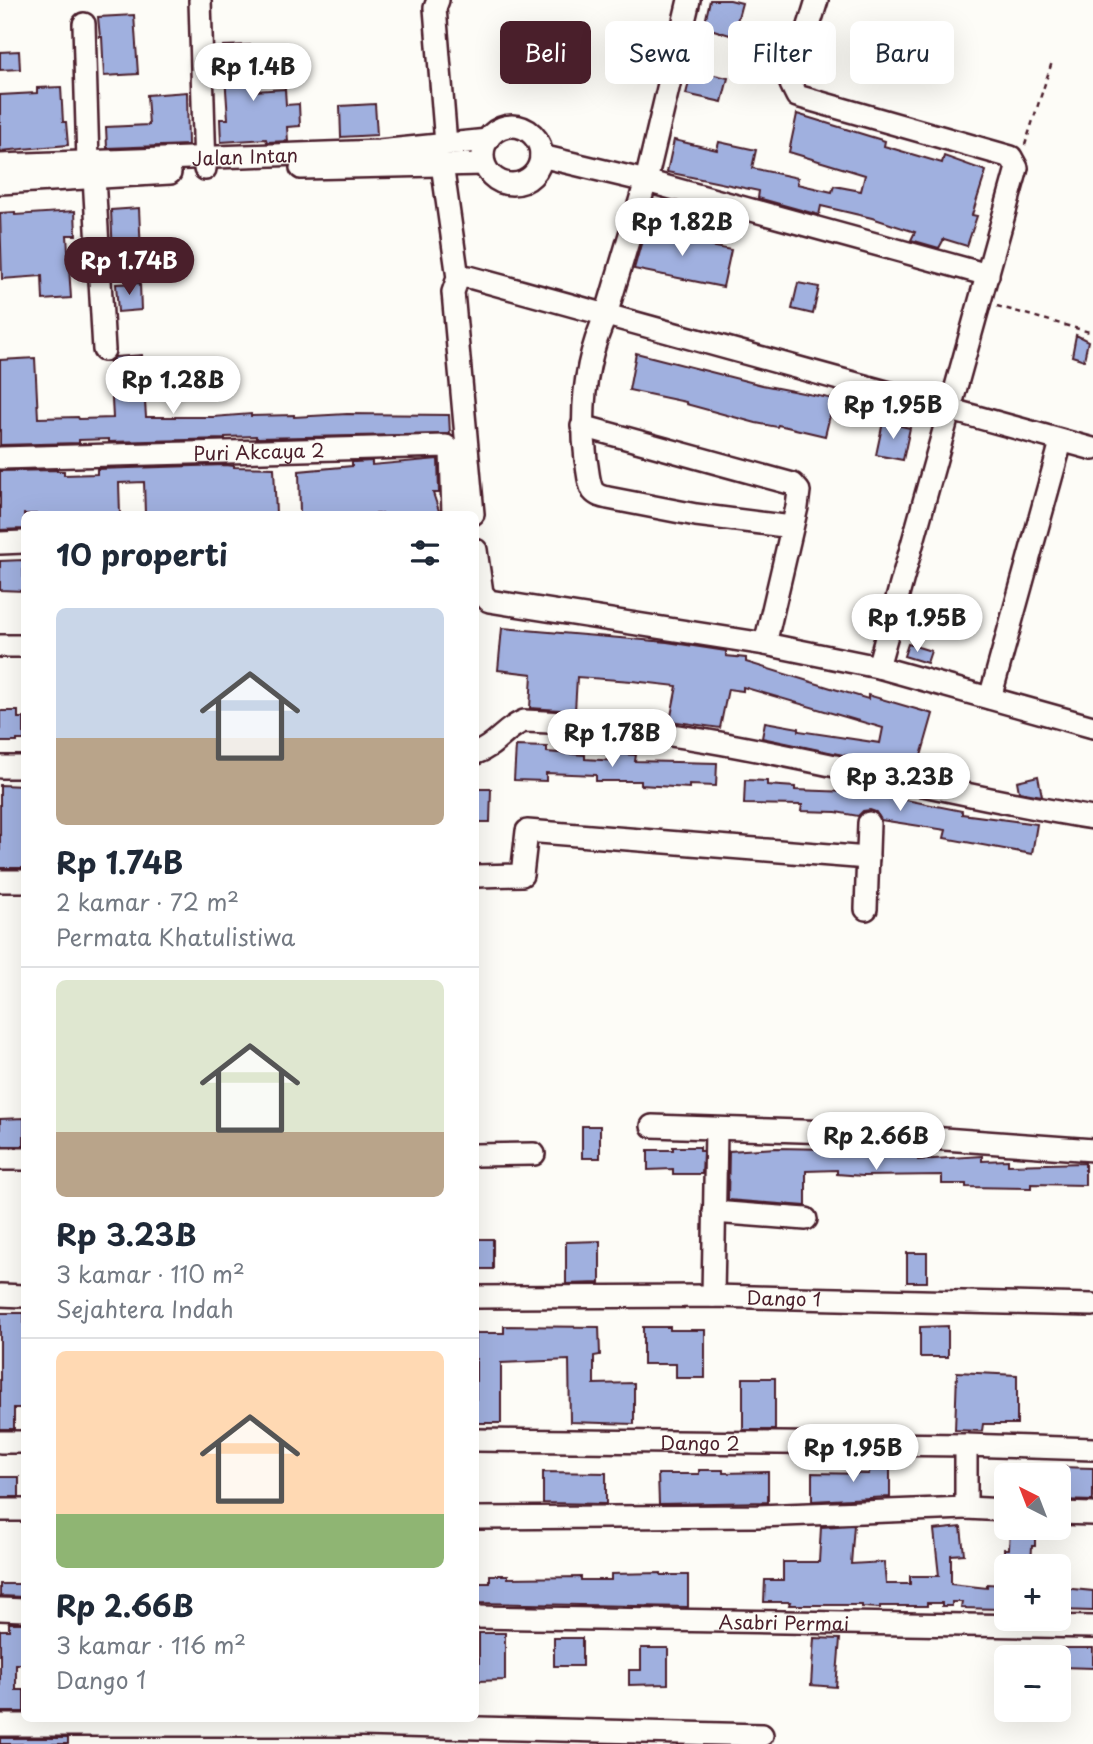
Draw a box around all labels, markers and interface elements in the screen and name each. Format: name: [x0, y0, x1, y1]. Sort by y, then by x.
chip: Beli: [500, 21, 591, 84]
chip: Sewa: [605, 21, 714, 84]
chip: Filter: [728, 21, 836, 84]
chip: Baru: [850, 21, 954, 84]
pin: Rp 1.4B: [188, 43, 318, 103]
text: Rp 1.4B: [210, 48, 296, 83]
street label: Jalan Intan: [191, 140, 298, 172]
pin: Rp 1.82B: [610, 198, 754, 258]
text: Rp 1.82B: [631, 203, 733, 238]
pin: Rp 1.74B: [57, 238, 201, 297]
text: Rp 1.74B: [80, 242, 178, 277]
pin: Rp 1.28B: [101, 356, 245, 416]
text: Rp 1.28B: [122, 361, 224, 396]
pin: Rp 1.95B: [821, 382, 965, 441]
text: Rp 1.95B: [844, 386, 942, 421]
street label: Puri Akcaya 2: [193, 435, 325, 467]
text: 10 properti: [56, 531, 228, 576]
icon: filters: [406, 534, 444, 572]
pin: Rp 1.95B: [845, 594, 989, 654]
text: Rp 1.95B: [868, 599, 966, 634]
icon: home: [187, 653, 313, 779]
pin: Rp 1.78B: [540, 710, 684, 769]
text: Rp 1.78B: [563, 714, 661, 749]
pin: Rp 3.23B: [828, 754, 972, 813]
text: Rp 3.23B: [846, 758, 954, 793]
text: Rp 1.74B: [56, 839, 183, 884]
text: 2 kamar · 72 m²: [56, 884, 239, 919]
text: Permata Khatulistiwa: [56, 919, 295, 954]
icon: home: [187, 1025, 313, 1151]
pin: Rp 2.66B: [804, 1112, 948, 1172]
text: Rp 2.66B: [823, 1117, 929, 1152]
text: Rp 3.23B: [56, 1211, 197, 1256]
text: 3 kamar · 110 m²: [56, 1256, 245, 1291]
street label: Dango 1: [746, 1283, 822, 1313]
text: Sejahtera Indah: [56, 1291, 234, 1326]
icon: home: [187, 1396, 313, 1522]
pin: Rp 1.95B: [781, 1424, 925, 1484]
street label: Dango 2: [660, 1428, 740, 1457]
text: Rp 1.95B: [804, 1429, 902, 1464]
north arrow: [994, 1463, 1071, 1540]
map controls: [994, 1463, 1071, 1722]
button: +: [994, 1554, 1071, 1631]
text: Rp 2.66B: [56, 1582, 194, 1627]
street label: Asabri Permai: [718, 1607, 849, 1637]
text: 3 kamar · 116 m²: [56, 1627, 246, 1662]
button: −: [994, 1645, 1071, 1722]
text: Dango 1: [56, 1662, 146, 1697]

